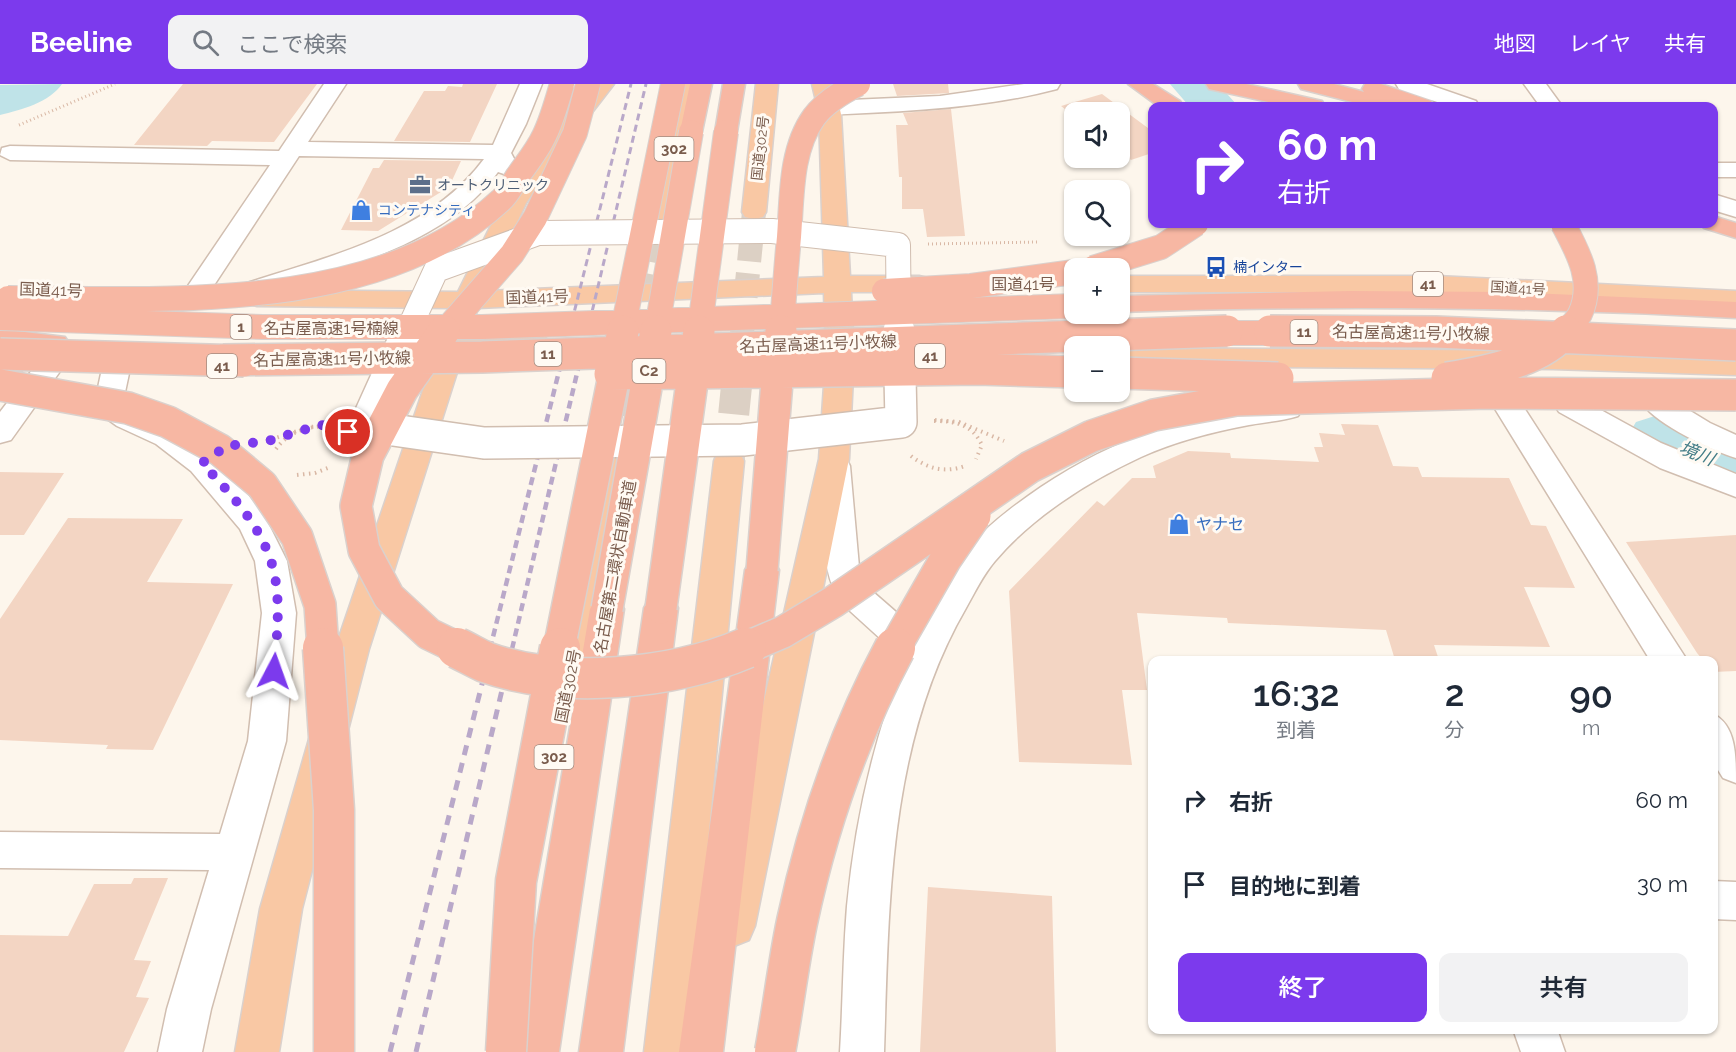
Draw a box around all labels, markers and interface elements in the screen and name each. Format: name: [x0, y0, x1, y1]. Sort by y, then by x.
search box: [168, 15, 588, 69]
text: Beeline: [30, 26, 132, 59]
icon: search: [189, 26, 222, 59]
text: ここで検索: [237, 31, 347, 57]
text: 地図: [1494, 31, 1536, 56]
text: レイヤ: [1569, 31, 1631, 56]
text: 共有: [1664, 31, 1706, 56]
map controls: [1064, 102, 1130, 402]
button: sound: [1064, 102, 1130, 168]
street label: 国道302号: [749, 115, 771, 181]
text: 60 m: [1277, 121, 1377, 170]
icon: right: [1178, 126, 1256, 204]
road number: 302: [654, 137, 694, 161]
office icon: オートクリニック: [408, 173, 432, 197]
place label: オートクリニック: [437, 177, 549, 193]
text: 右折: [1277, 177, 1331, 208]
button: search: [1064, 180, 1130, 246]
shop icon: コンテナシティ: [349, 198, 373, 222]
place label: コンテナシティ: [378, 202, 475, 218]
bus stop icon: 楠インター: [1204, 255, 1228, 279]
button: +: [1064, 258, 1130, 324]
place label: 楠インター: [1233, 259, 1303, 275]
road number: 41: [1413, 272, 1443, 296]
street label: 国道41号: [991, 275, 1055, 294]
street label: 国道41号: [19, 279, 83, 301]
street label: 国道41号: [1490, 279, 1546, 297]
street label: 国道41号: [505, 286, 569, 308]
road number: 1: [230, 315, 252, 339]
street label: 名古屋高速1号楠線: [264, 319, 398, 338]
road number: 11: [1290, 320, 1318, 344]
street label: 名古屋高速11号小牧線: [1332, 322, 1490, 344]
street label: 名古屋高速11号小牧線: [739, 332, 897, 356]
button: −: [1064, 336, 1130, 402]
road number: 11: [534, 342, 562, 366]
road number: 41: [915, 344, 945, 368]
street label: 名古屋高速11号小牧線: [253, 348, 411, 370]
road number: 41: [207, 354, 237, 378]
road number: C2: [632, 359, 666, 383]
pin: [322, 406, 373, 457]
icon: arrive: [331, 415, 364, 448]
water label: 境川: [1676, 437, 1719, 470]
street label: 名古屋第二環状自動車道: [590, 479, 640, 655]
shop icon: ヤナセ: [1167, 512, 1191, 536]
place label: ヤナセ: [1196, 515, 1244, 534]
position arrow: [242, 639, 306, 703]
street label: 国道302号: [552, 648, 584, 724]
text: 16:32: [1253, 672, 1339, 714]
text: 2: [1445, 672, 1464, 714]
text: 90: [1570, 674, 1613, 716]
text: m: [1582, 716, 1600, 740]
text: 到着: [1276, 718, 1316, 742]
text: 分: [1445, 718, 1465, 742]
road number: 302: [534, 745, 574, 769]
icon: right: [1178, 784, 1211, 817]
text: 60 m: [1635, 787, 1688, 813]
text: 右折: [1229, 789, 1273, 815]
icon: arrive: [1178, 868, 1211, 901]
text: 30 m: [1637, 871, 1688, 897]
text: 目的地に到着: [1229, 873, 1361, 899]
button: 終了: [1178, 953, 1427, 1022]
button: 共有: [1439, 953, 1688, 1022]

